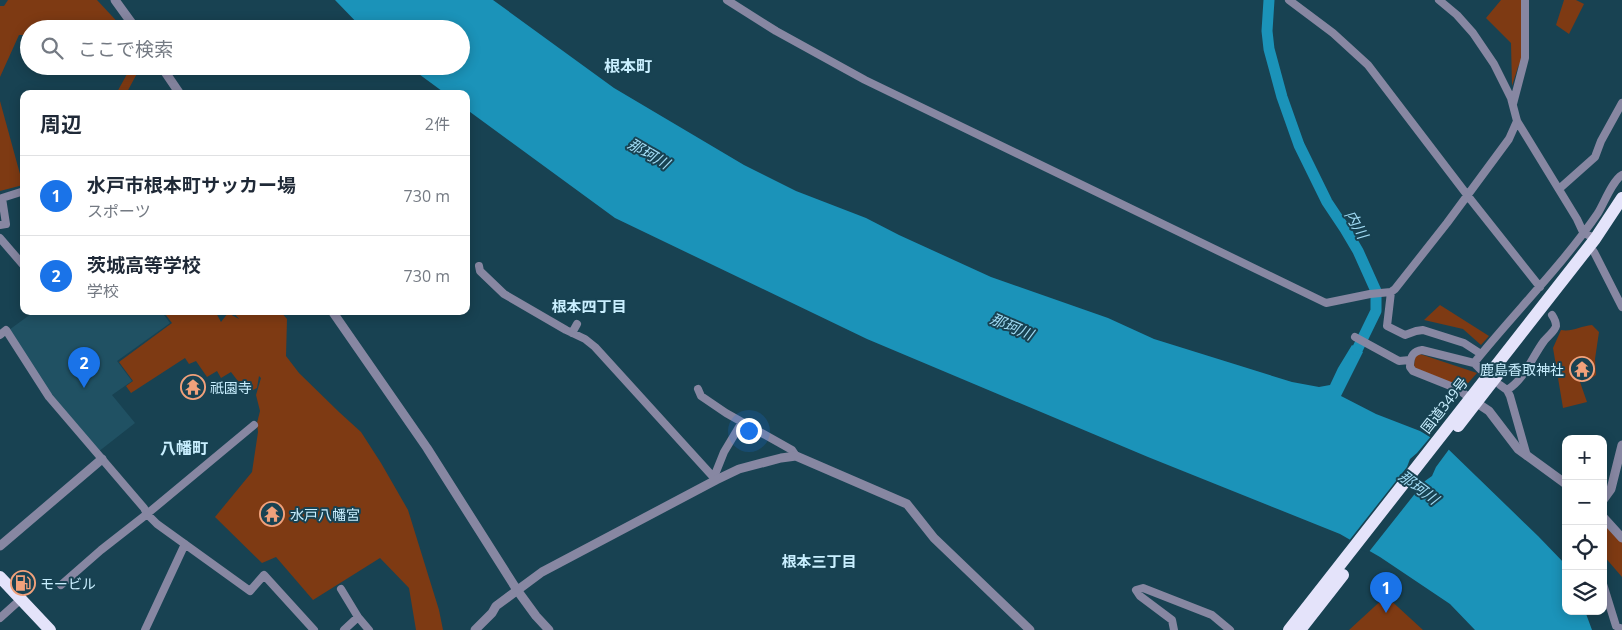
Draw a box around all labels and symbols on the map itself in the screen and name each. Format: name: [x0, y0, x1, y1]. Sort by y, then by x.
district label: 根本町: [604, 55, 652, 77]
water label: 那珂川: [625, 133, 675, 174]
water label: 内川: [1341, 206, 1374, 244]
district label: 根本四丁目: [551, 296, 627, 316]
water label: 那珂川: [987, 308, 1038, 345]
pin: 2: [68, 347, 100, 388]
temple icon: 鹿島香取神社: [1569, 356, 1595, 382]
place label: 鹿島香取神社: [1480, 360, 1564, 379]
street label: 国道349号: [1416, 373, 1472, 437]
temple icon: 祇園寺: [180, 374, 206, 400]
place label: 祇園寺: [210, 378, 252, 397]
your location: [736, 418, 762, 444]
district label: 八幡町: [160, 437, 208, 459]
water label: 那珂川: [1395, 465, 1445, 510]
temple icon: 水戸八幡宮: [259, 501, 285, 527]
place label: 水戸八幡宮: [290, 505, 360, 524]
district label: 根本三丁目: [781, 551, 857, 571]
fuel station icon: モービル: [10, 570, 36, 596]
pin: 1: [1370, 572, 1402, 613]
place label: モービル: [40, 574, 96, 593]

